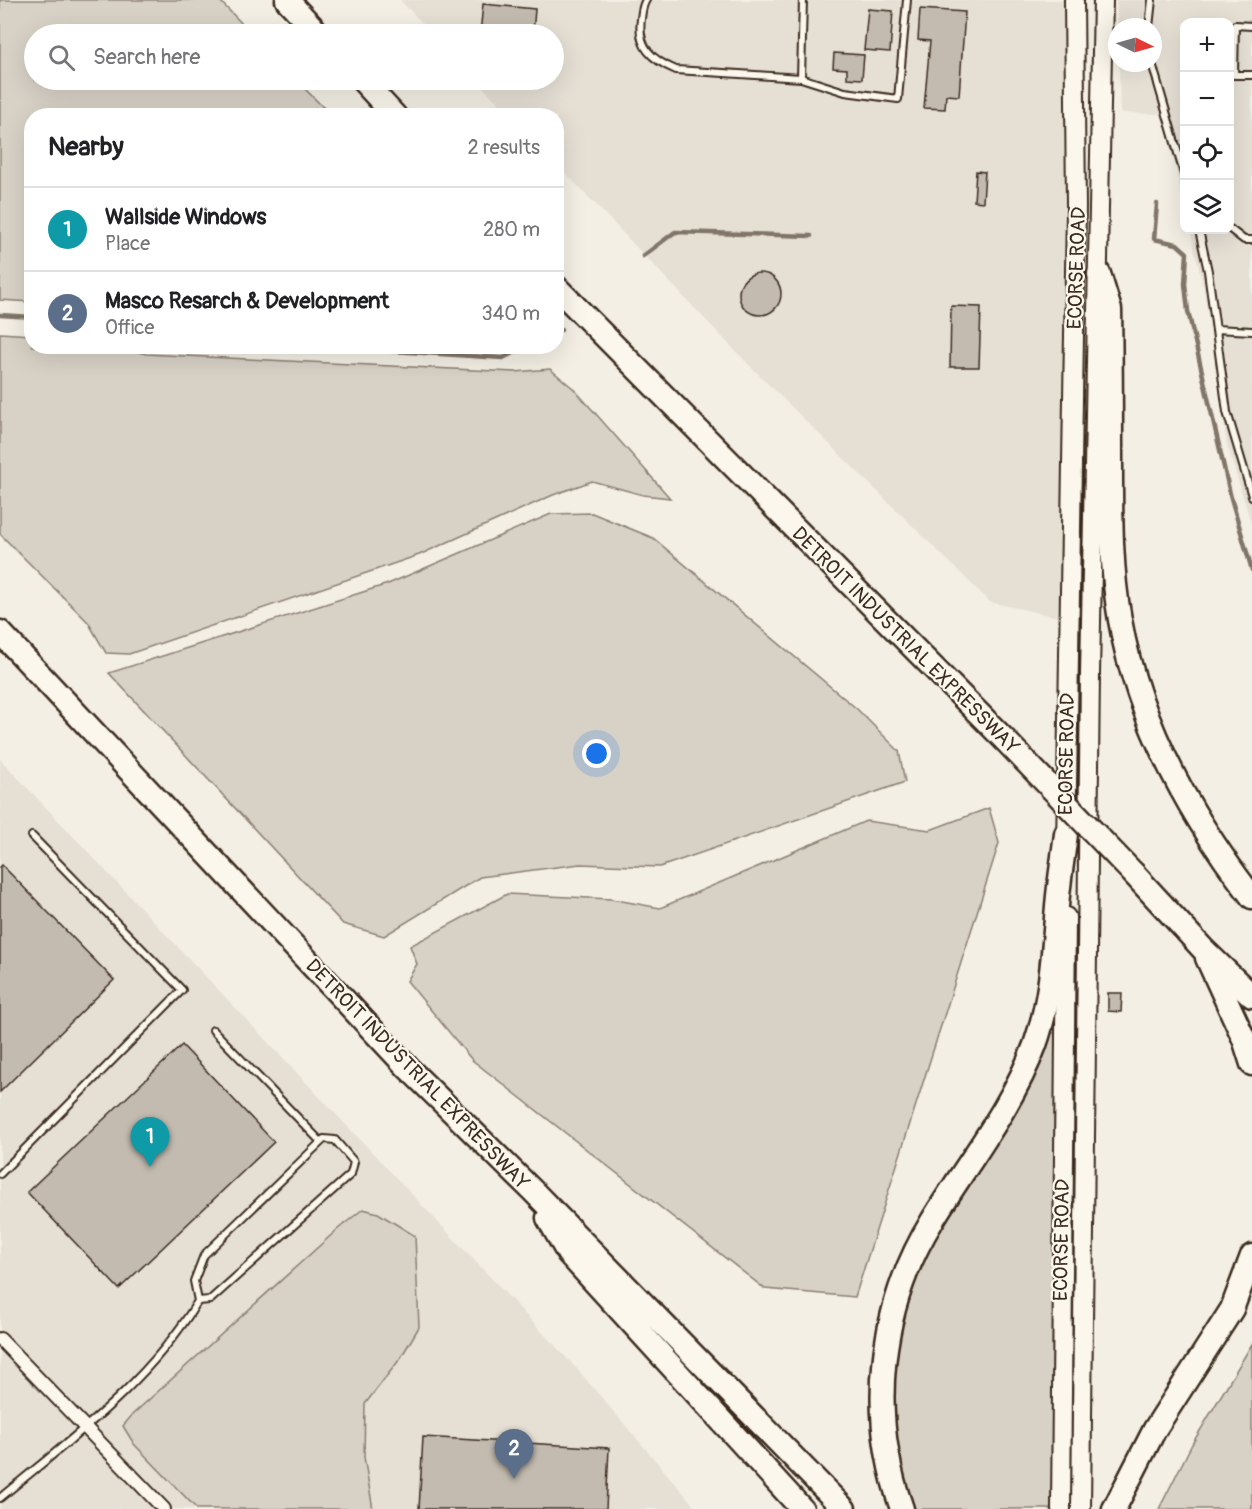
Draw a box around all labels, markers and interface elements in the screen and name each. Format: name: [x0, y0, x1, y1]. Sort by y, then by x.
north arrow: [1108, 18, 1162, 72]
map controls: [1180, 18, 1234, 234]
button: +: [1180, 18, 1234, 72]
search box: [24, 24, 564, 90]
icon: search: [45, 41, 78, 74]
text: Search here: [93, 43, 200, 71]
button: −: [1180, 72, 1234, 126]
button: locate: [1180, 126, 1234, 180]
text: Nearby: [48, 131, 124, 163]
text: 2 results: [468, 135, 540, 160]
button: layers: [1180, 180, 1234, 234]
text: Wallside Windows: [105, 203, 266, 231]
street label: ECORSE ROAD: [1062, 206, 1091, 330]
text: 1: [64, 217, 71, 242]
text: 280 m: [483, 217, 540, 242]
text: Place: [105, 231, 150, 256]
text: Masco Resarch & Development: [105, 287, 389, 315]
text: 2: [62, 301, 73, 326]
text: 340 m: [481, 301, 540, 326]
text: Office: [105, 315, 154, 340]
street label: DETROIT INDUSTRIAL EXPRESSWAY: [787, 521, 1025, 760]
street label: ECORSE ROAD: [1053, 693, 1080, 815]
your location: [582, 739, 611, 768]
street label: DETROIT INDUSTRIAL EXPRESSWAY: [300, 954, 535, 1195]
pin: 1: [130, 1118, 170, 1167]
street label: ECORSE ROAD: [1048, 1179, 1075, 1301]
pin: 2: [494, 1430, 534, 1479]

